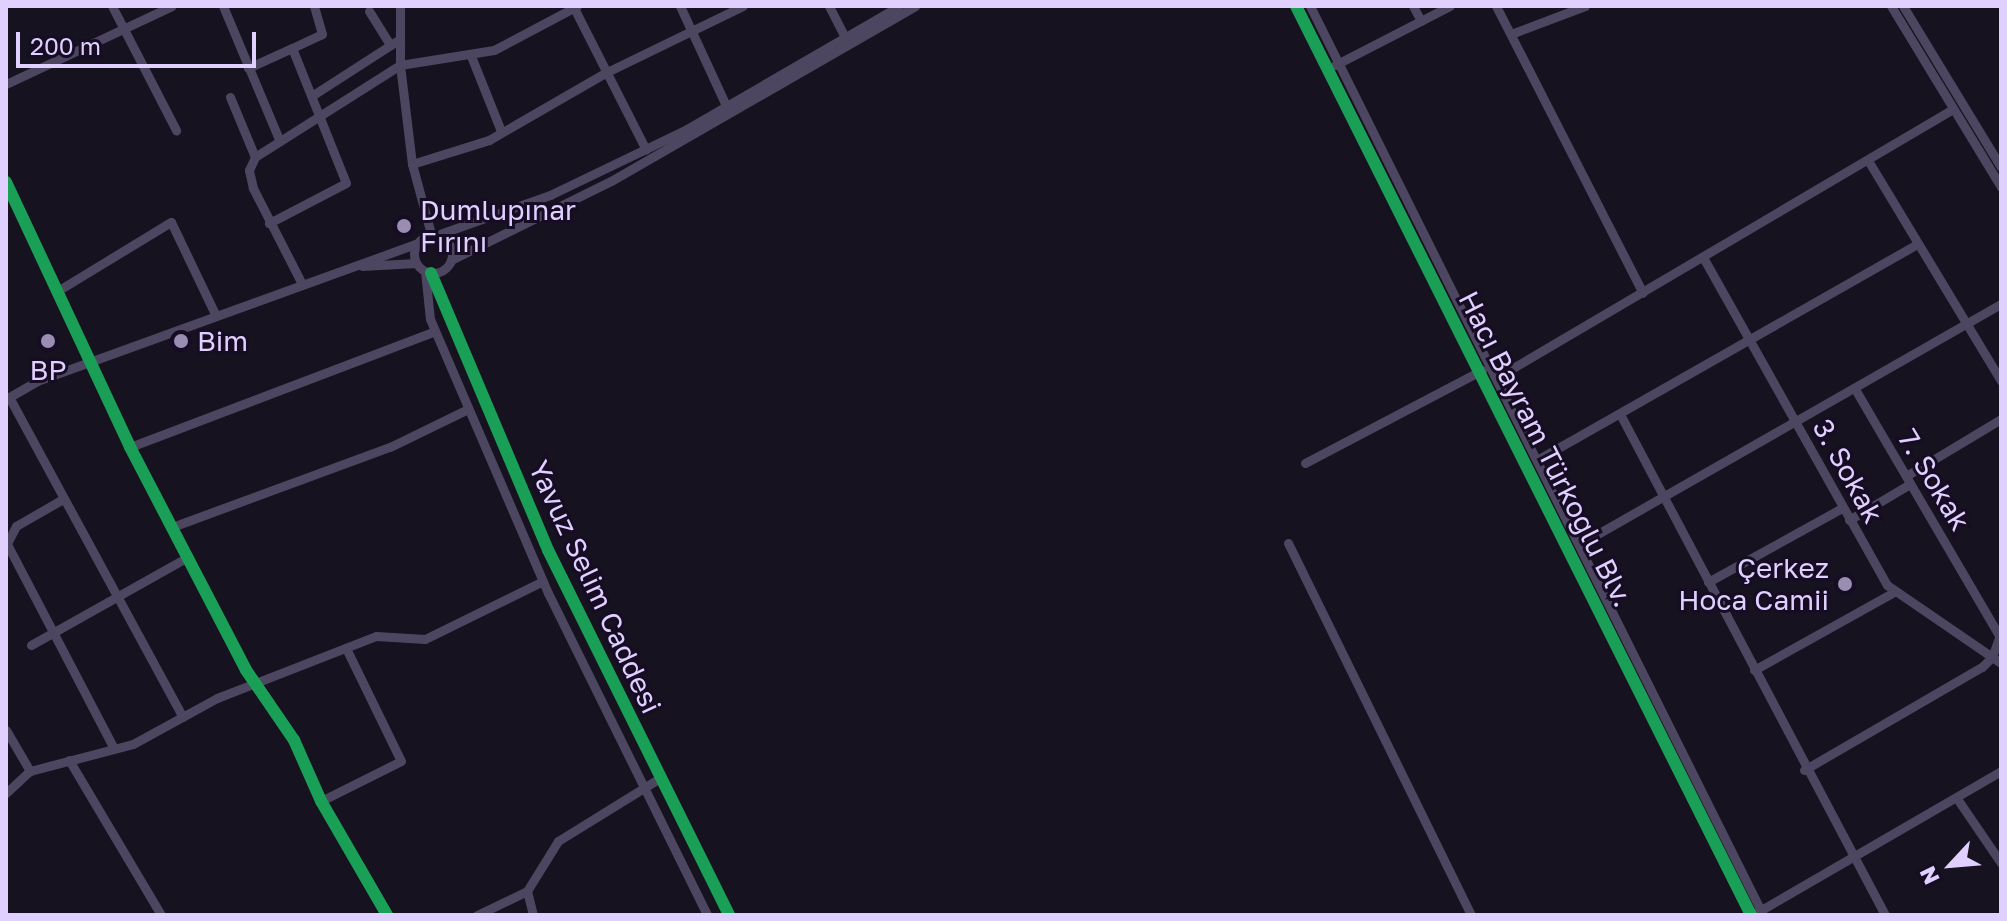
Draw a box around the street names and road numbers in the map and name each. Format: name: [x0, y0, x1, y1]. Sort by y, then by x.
street label: Hacı Bayram Türkoğlu Blv.: [1452, 286, 1640, 612]
street label: 3. Sokak: [1806, 413, 1890, 529]
street label: 7. Sokak: [1891, 423, 1977, 537]
street label: Yavuz Selim Caddesi: [522, 455, 668, 719]

